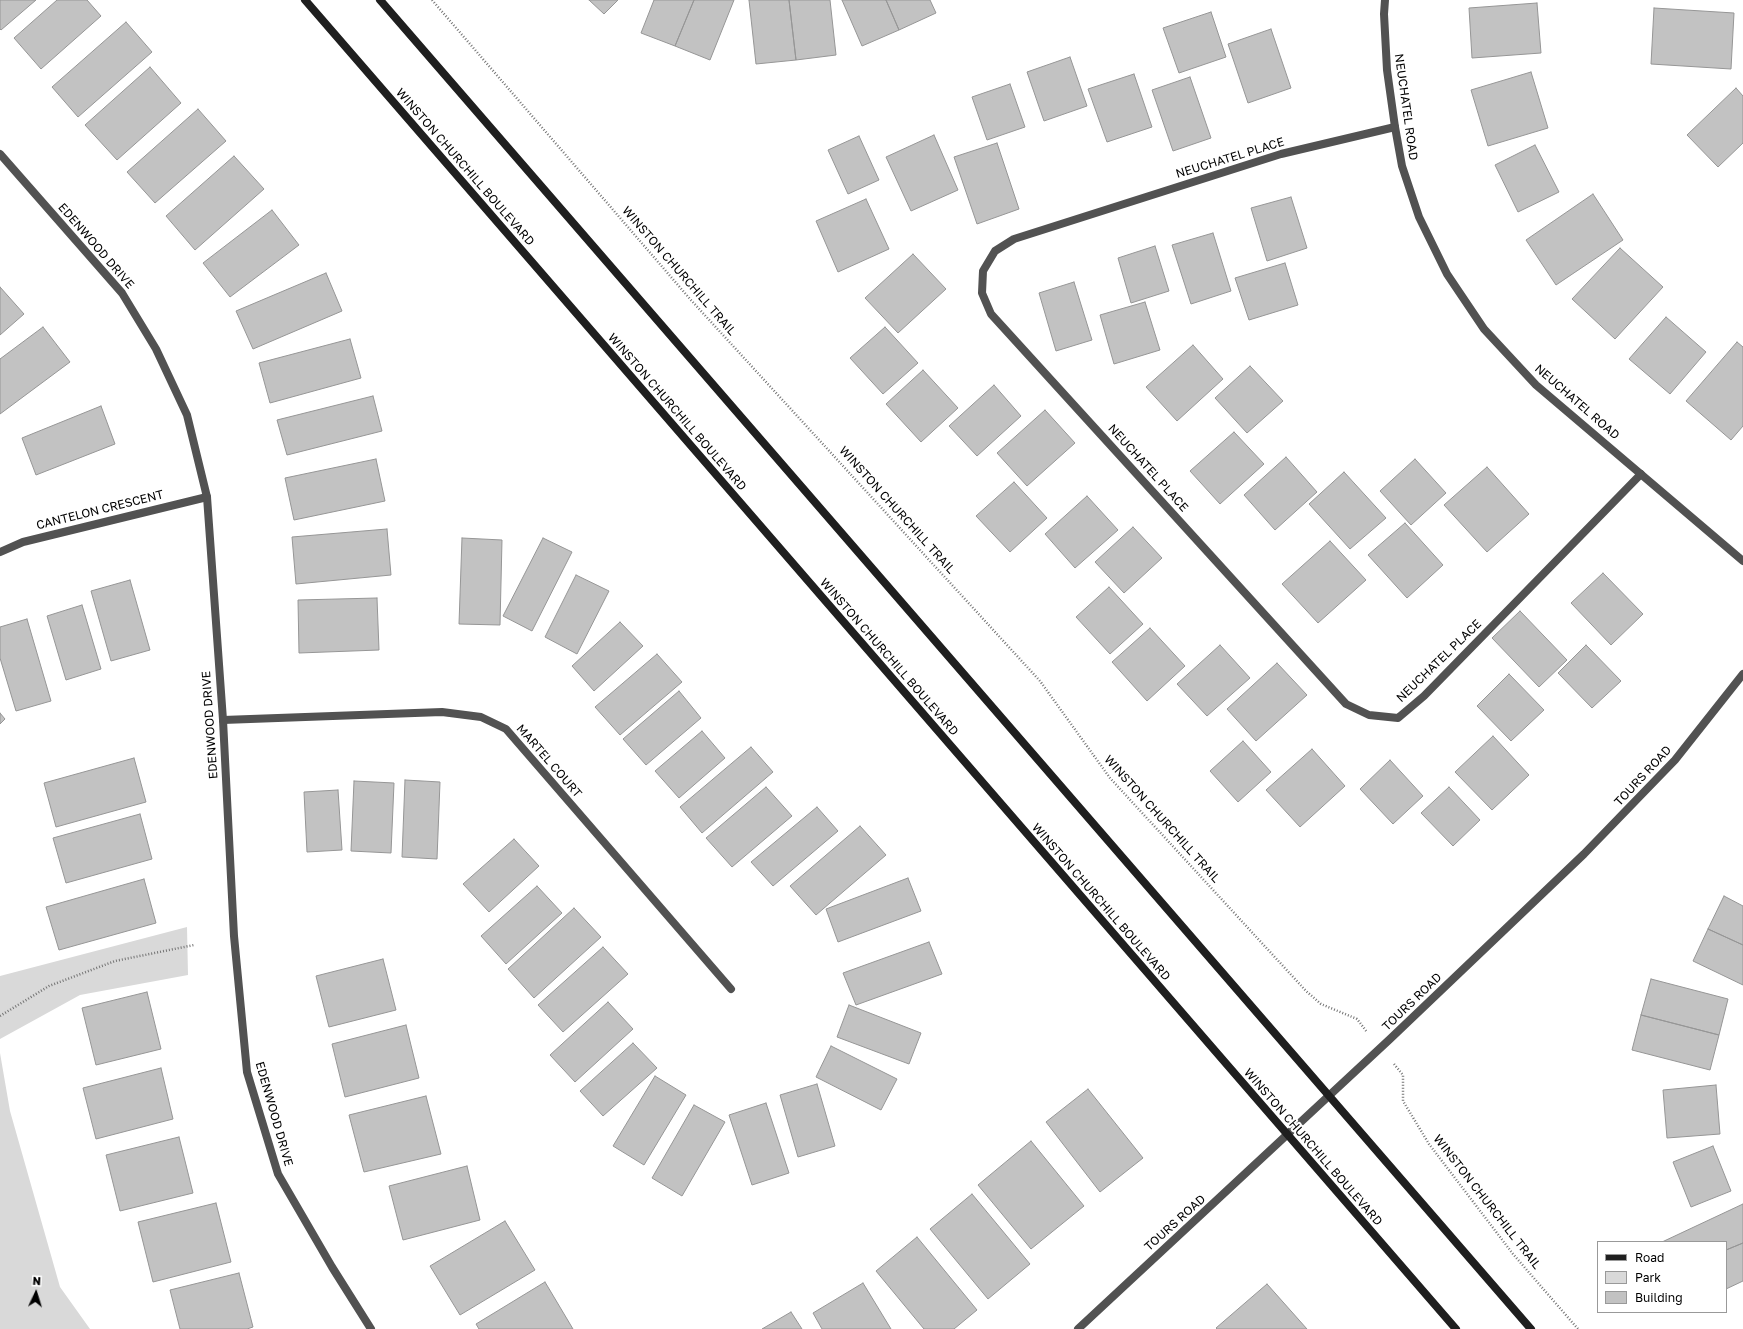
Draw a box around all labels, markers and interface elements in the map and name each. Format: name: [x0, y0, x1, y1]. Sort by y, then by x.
street label: NEUCHATEL ROAD: [1391, 53, 1421, 161]
street label: WINSTON CHURCHILL BOULEVARD: [393, 85, 537, 249]
street label: NEUCHATEL PLACE: [1174, 135, 1286, 181]
street label: EDENWOOD DRIVE: [55, 200, 137, 292]
street label: WINSTON CHURCHILL TRAIL: [619, 204, 739, 338]
street label: WINSTON CHURCHILL BOULEVARD: [605, 330, 749, 494]
street label: NEUCHATEL ROAD: [1532, 361, 1622, 443]
street label: NEUCHATEL PLACE: [1105, 421, 1191, 515]
street label: WINSTON CHURCHILL TRAIL: [836, 443, 958, 577]
street label: CANTELON CRESCENT: [35, 487, 165, 533]
street label: WINSTON CHURCHILL BOULEVARD: [817, 575, 961, 739]
street label: NEUCHATEL PLACE: [1394, 617, 1484, 705]
street label: EDENWOOD DRIVE: [199, 670, 221, 780]
street label: MARTEL COURT: [513, 721, 585, 801]
street label: TOURS ROAD: [1612, 743, 1674, 809]
street label: WINSTON CHURCHILL TRAIL: [1101, 752, 1223, 886]
street label: WINSTON CHURCHILL BOULEVARD: [1029, 820, 1173, 984]
street label: TOURS ROAD: [1379, 970, 1445, 1034]
street label: EDENWOOD DRIVE: [252, 1060, 296, 1168]
street label: WINSTON CHURCHILL BOULEVARD: [1241, 1065, 1385, 1229]
street label: WINSTON CHURCHILL TRAIL: [1430, 1132, 1544, 1272]
street label: TOURS ROAD: [1142, 1192, 1208, 1254]
legend: [1597, 1241, 1727, 1313]
text: Road: [1635, 1250, 1664, 1265]
text: Park: [1635, 1270, 1661, 1285]
north arrow: [16, 1273, 56, 1313]
text: N: [32, 1274, 42, 1287]
text: Building: [1635, 1290, 1683, 1305]

